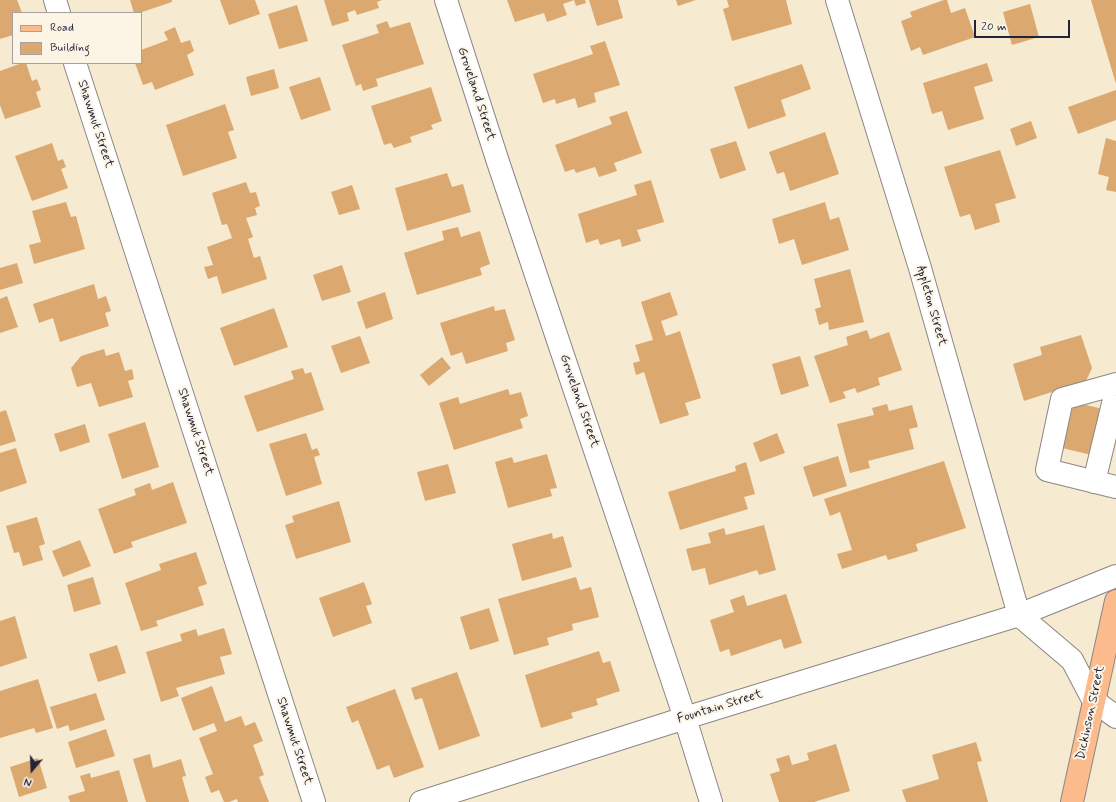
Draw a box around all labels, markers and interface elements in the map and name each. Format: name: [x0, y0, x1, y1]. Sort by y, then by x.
legend: [12, 12, 142, 64]
scale bar: [976, 12, 1072, 38]
text: 20 m: [981, 19, 1007, 35]
text: Road: [50, 20, 74, 36]
text: Building: [50, 40, 90, 56]
street label: Groveland Street: [454, 45, 498, 143]
street label: Shawmut Street: [73, 78, 117, 170]
street label: Appleton Street: [912, 264, 950, 348]
street label: Groveland Street: [556, 352, 602, 450]
street label: Shawmut Street: [173, 386, 217, 478]
street label: Dickinson Street: [1073, 665, 1109, 761]
street label: Fountain Street: [675, 687, 765, 727]
street label: Shawmut Street: [272, 695, 316, 787]
north arrow: [12, 750, 52, 790]
text: N: [22, 774, 34, 789]

